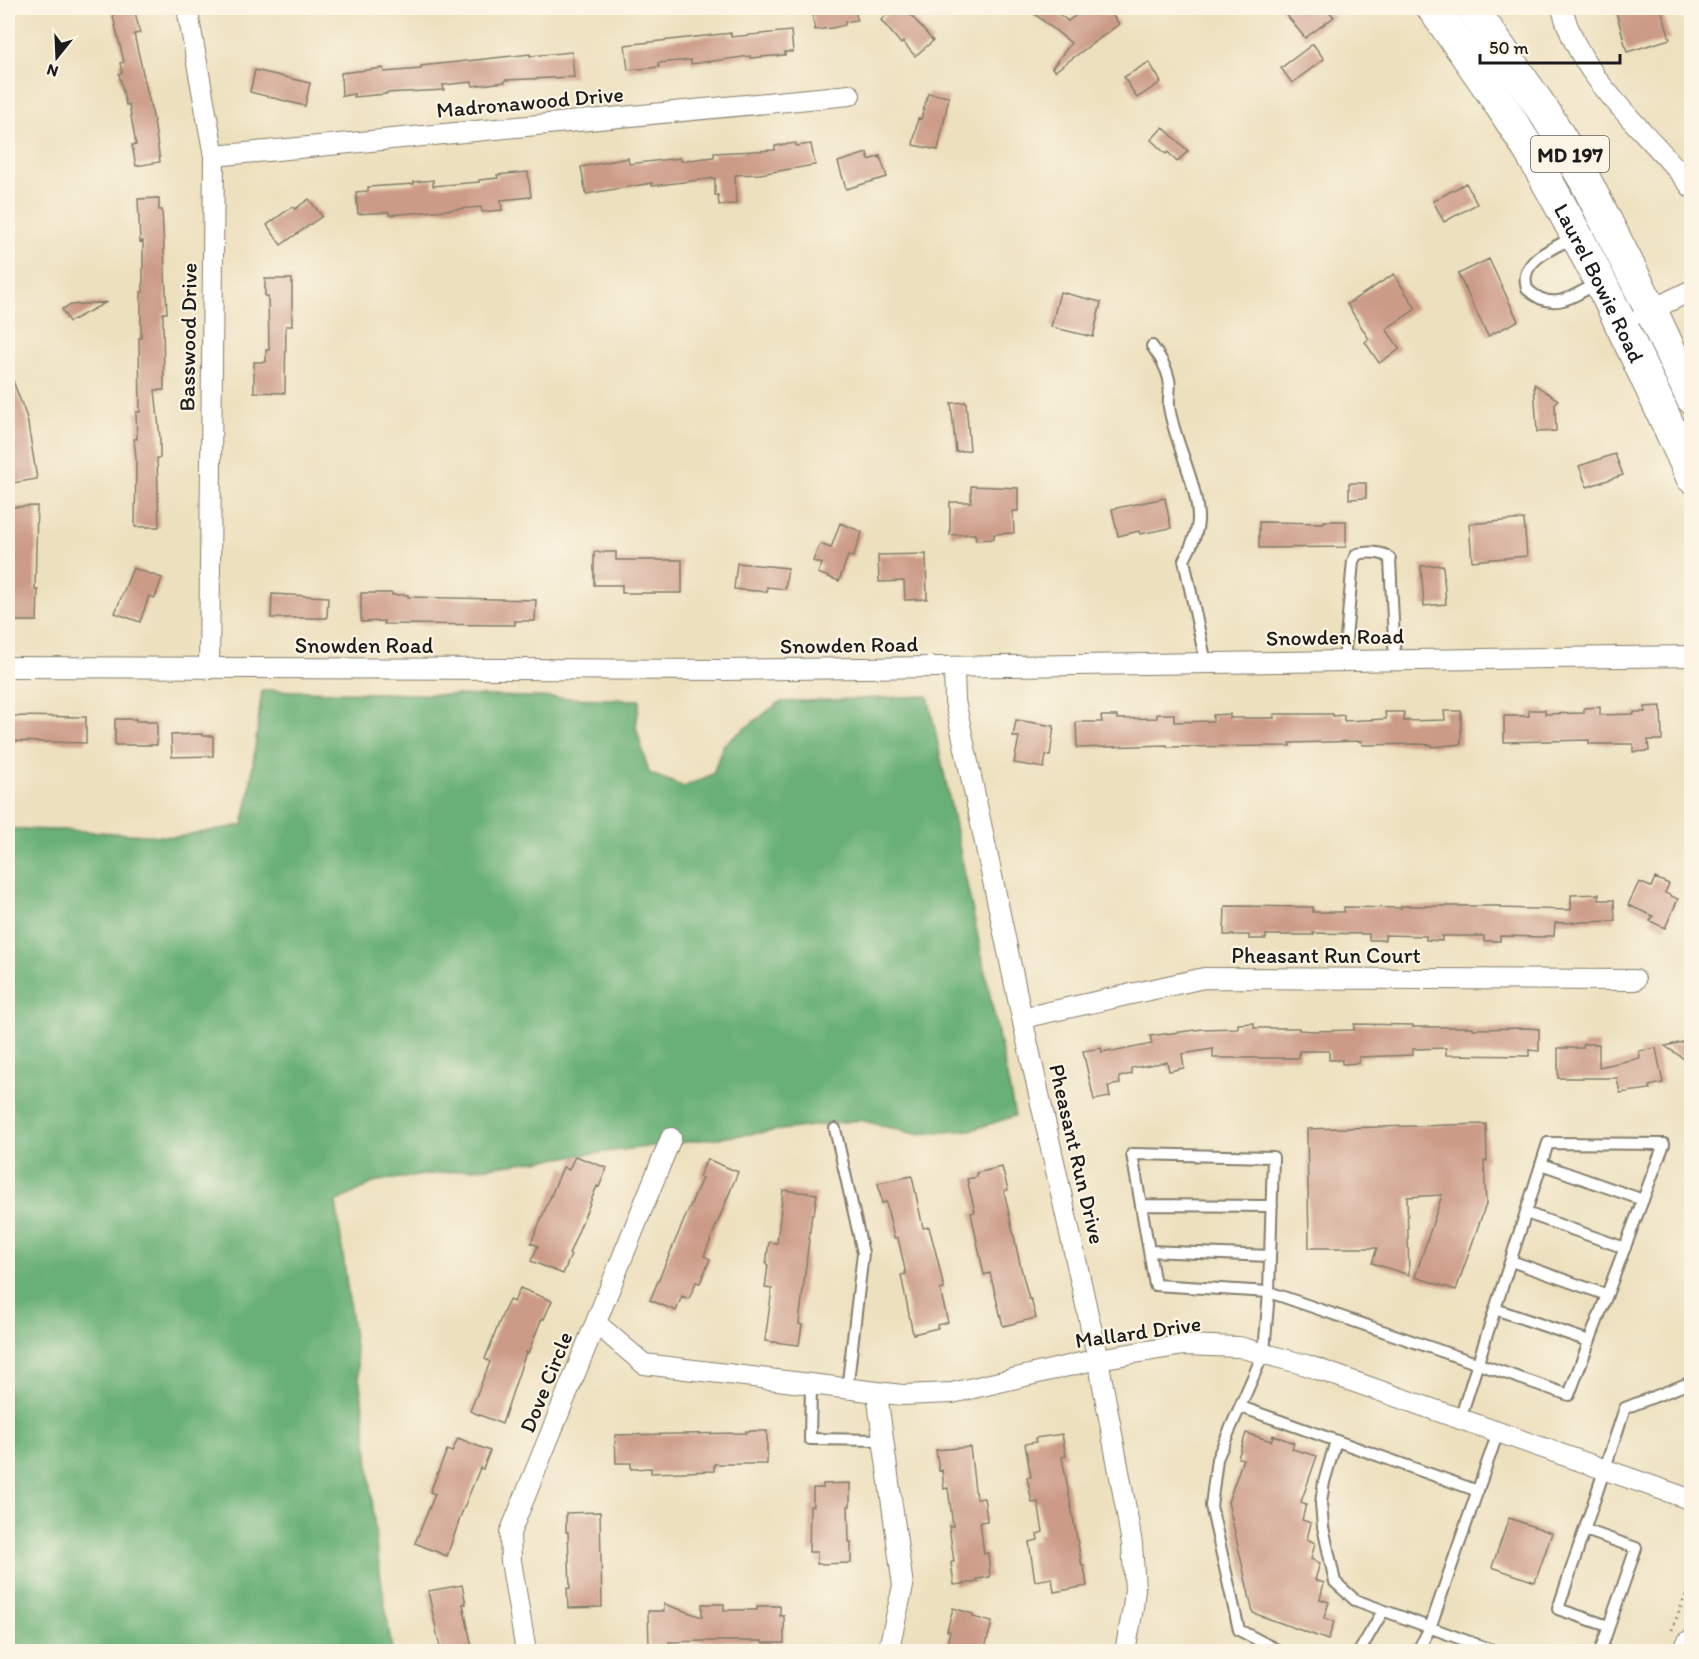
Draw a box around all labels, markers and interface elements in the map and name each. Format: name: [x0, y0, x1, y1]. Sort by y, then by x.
north arrow: [27, 27, 87, 87]
scale bar: [1480, 27, 1620, 65]
text: 50 m: [1489, 37, 1529, 59]
text: N: [44, 60, 61, 81]
street label: Madronawood Drive: [435, 80, 625, 124]
road number: MD 197: [1531, 136, 1609, 172]
street label: Laurel Bowie Road: [1548, 199, 1651, 367]
street label: Basswood Drive: [173, 262, 203, 412]
street label: Snowden Road: [1266, 622, 1405, 652]
street label: Snowden Road: [780, 630, 919, 660]
street label: Snowden Road: [295, 632, 433, 659]
street label: Pheasant Run Court: [1231, 942, 1421, 969]
street label: Pheasant Run Drive: [1043, 1061, 1111, 1247]
street label: Mallard Drive: [1073, 1310, 1203, 1354]
street label: Dove Circle: [514, 1328, 578, 1436]

